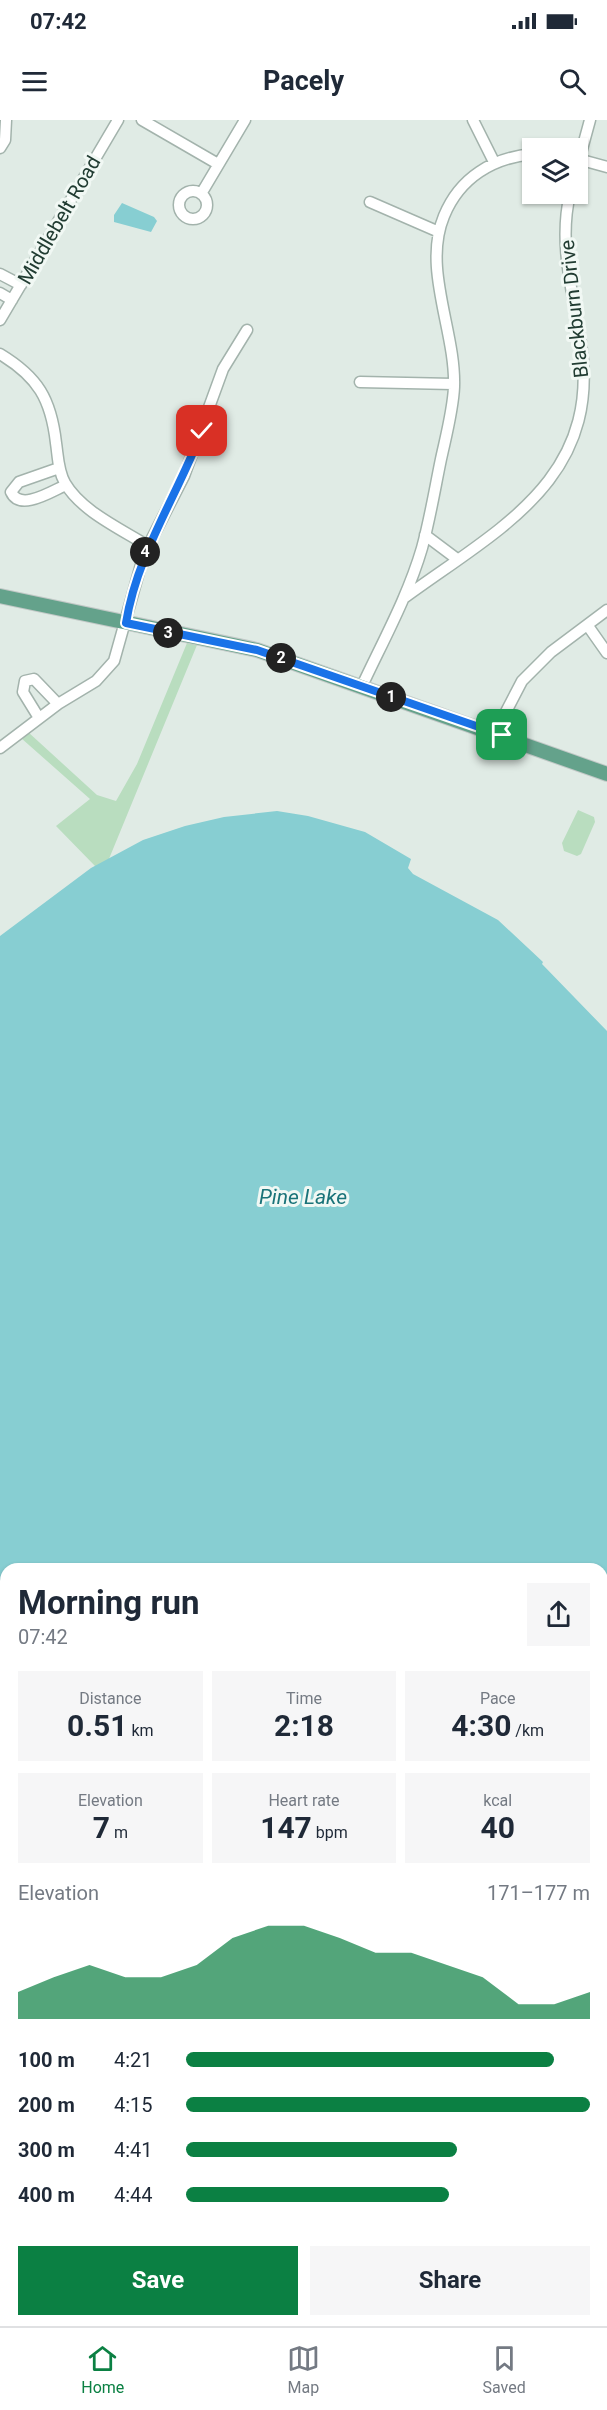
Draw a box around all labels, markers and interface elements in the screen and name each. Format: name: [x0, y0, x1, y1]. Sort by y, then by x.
text: 07:42: [30, 9, 87, 34]
icon: menu: [18, 65, 51, 98]
text: Pacely: [263, 65, 344, 97]
icon: search: [556, 65, 589, 98]
map controls: [522, 138, 588, 204]
button: layers: [522, 138, 588, 204]
street label: Middlebelt Road: [12, 151, 106, 289]
street label: Blackburn Drive: [555, 239, 593, 379]
pin: [176, 405, 227, 456]
icon: check: [185, 414, 218, 447]
pin: 4: [130, 537, 160, 567]
text: 4: [140, 542, 150, 561]
pin: 3: [153, 618, 183, 648]
text: 3: [163, 623, 173, 642]
pin: 2: [266, 643, 296, 673]
text: 2: [276, 648, 286, 667]
pin: 1: [376, 682, 406, 712]
text: 1: [386, 687, 396, 706]
pin: [476, 709, 527, 760]
icon: arrive: [485, 718, 518, 751]
water label: Pine Lake: [259, 1185, 347, 1209]
text: Morning run: [18, 1583, 199, 1622]
button: share: [527, 1583, 590, 1646]
text: 07:42: [18, 1625, 68, 1649]
text: Distance: [79, 1689, 141, 1708]
text: Time: [286, 1689, 322, 1708]
text: Pace: [480, 1689, 515, 1708]
text: 0.51: [67, 1708, 127, 1743]
text: 2:18: [274, 1708, 334, 1743]
text: 4:30: [451, 1708, 511, 1743]
text: km: [127, 1721, 154, 1740]
text: /km: [511, 1721, 544, 1740]
text: Elevation: [78, 1791, 143, 1810]
text: Heart rate: [268, 1791, 340, 1810]
text: kcal: [483, 1791, 512, 1810]
text: 7: [93, 1810, 110, 1845]
text: 147: [260, 1810, 312, 1845]
text: 40: [480, 1810, 515, 1845]
text: m: [110, 1823, 128, 1842]
text: bpm: [312, 1823, 348, 1842]
text: Elevation: [18, 1881, 99, 1905]
text: 171–177 m: [487, 1881, 590, 1905]
text: 100 m: [18, 2048, 75, 2072]
text: 4:21: [114, 2048, 153, 2072]
text: 200 m: [18, 2093, 75, 2117]
text: 4:15: [114, 2093, 153, 2117]
text: 300 m: [18, 2138, 75, 2162]
text: 4:41: [114, 2138, 153, 2162]
text: 400 m: [18, 2183, 75, 2207]
text: 4:44: [114, 2183, 153, 2207]
button: Save: [18, 2246, 298, 2315]
button: Share: [310, 2246, 590, 2315]
tab: Home: [81, 2342, 124, 2397]
tab: Map: [287, 2342, 320, 2397]
tab: Saved: [482, 2342, 526, 2397]

